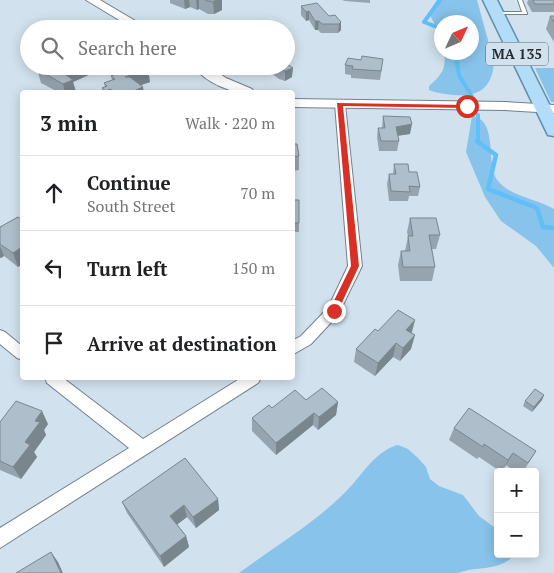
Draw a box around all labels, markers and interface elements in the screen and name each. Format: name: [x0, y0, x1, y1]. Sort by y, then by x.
north arrow: [434, 15, 479, 60]
search box: [20, 20, 295, 75]
icon: search: [38, 34, 66, 62]
text: Search here: [78, 35, 177, 60]
road number: MA 135: [486, 42, 548, 66]
route start: [456, 95, 479, 118]
text: 3 min: [40, 109, 97, 137]
text: Walk · 220 m: [185, 112, 275, 134]
text: Continue: [87, 170, 171, 195]
icon: ahead: [40, 179, 68, 207]
text: 70 m: [240, 182, 275, 204]
text: South Street: [87, 195, 176, 217]
icon: left: [40, 254, 68, 282]
text: Turn left: [87, 256, 168, 281]
text: 150 m: [232, 257, 275, 279]
route end: [323, 300, 346, 323]
icon: arrive: [40, 329, 68, 357]
text: Arrive at destination: [87, 331, 276, 356]
map controls: [494, 468, 539, 558]
button: +: [494, 468, 539, 513]
button: −: [494, 513, 539, 558]

